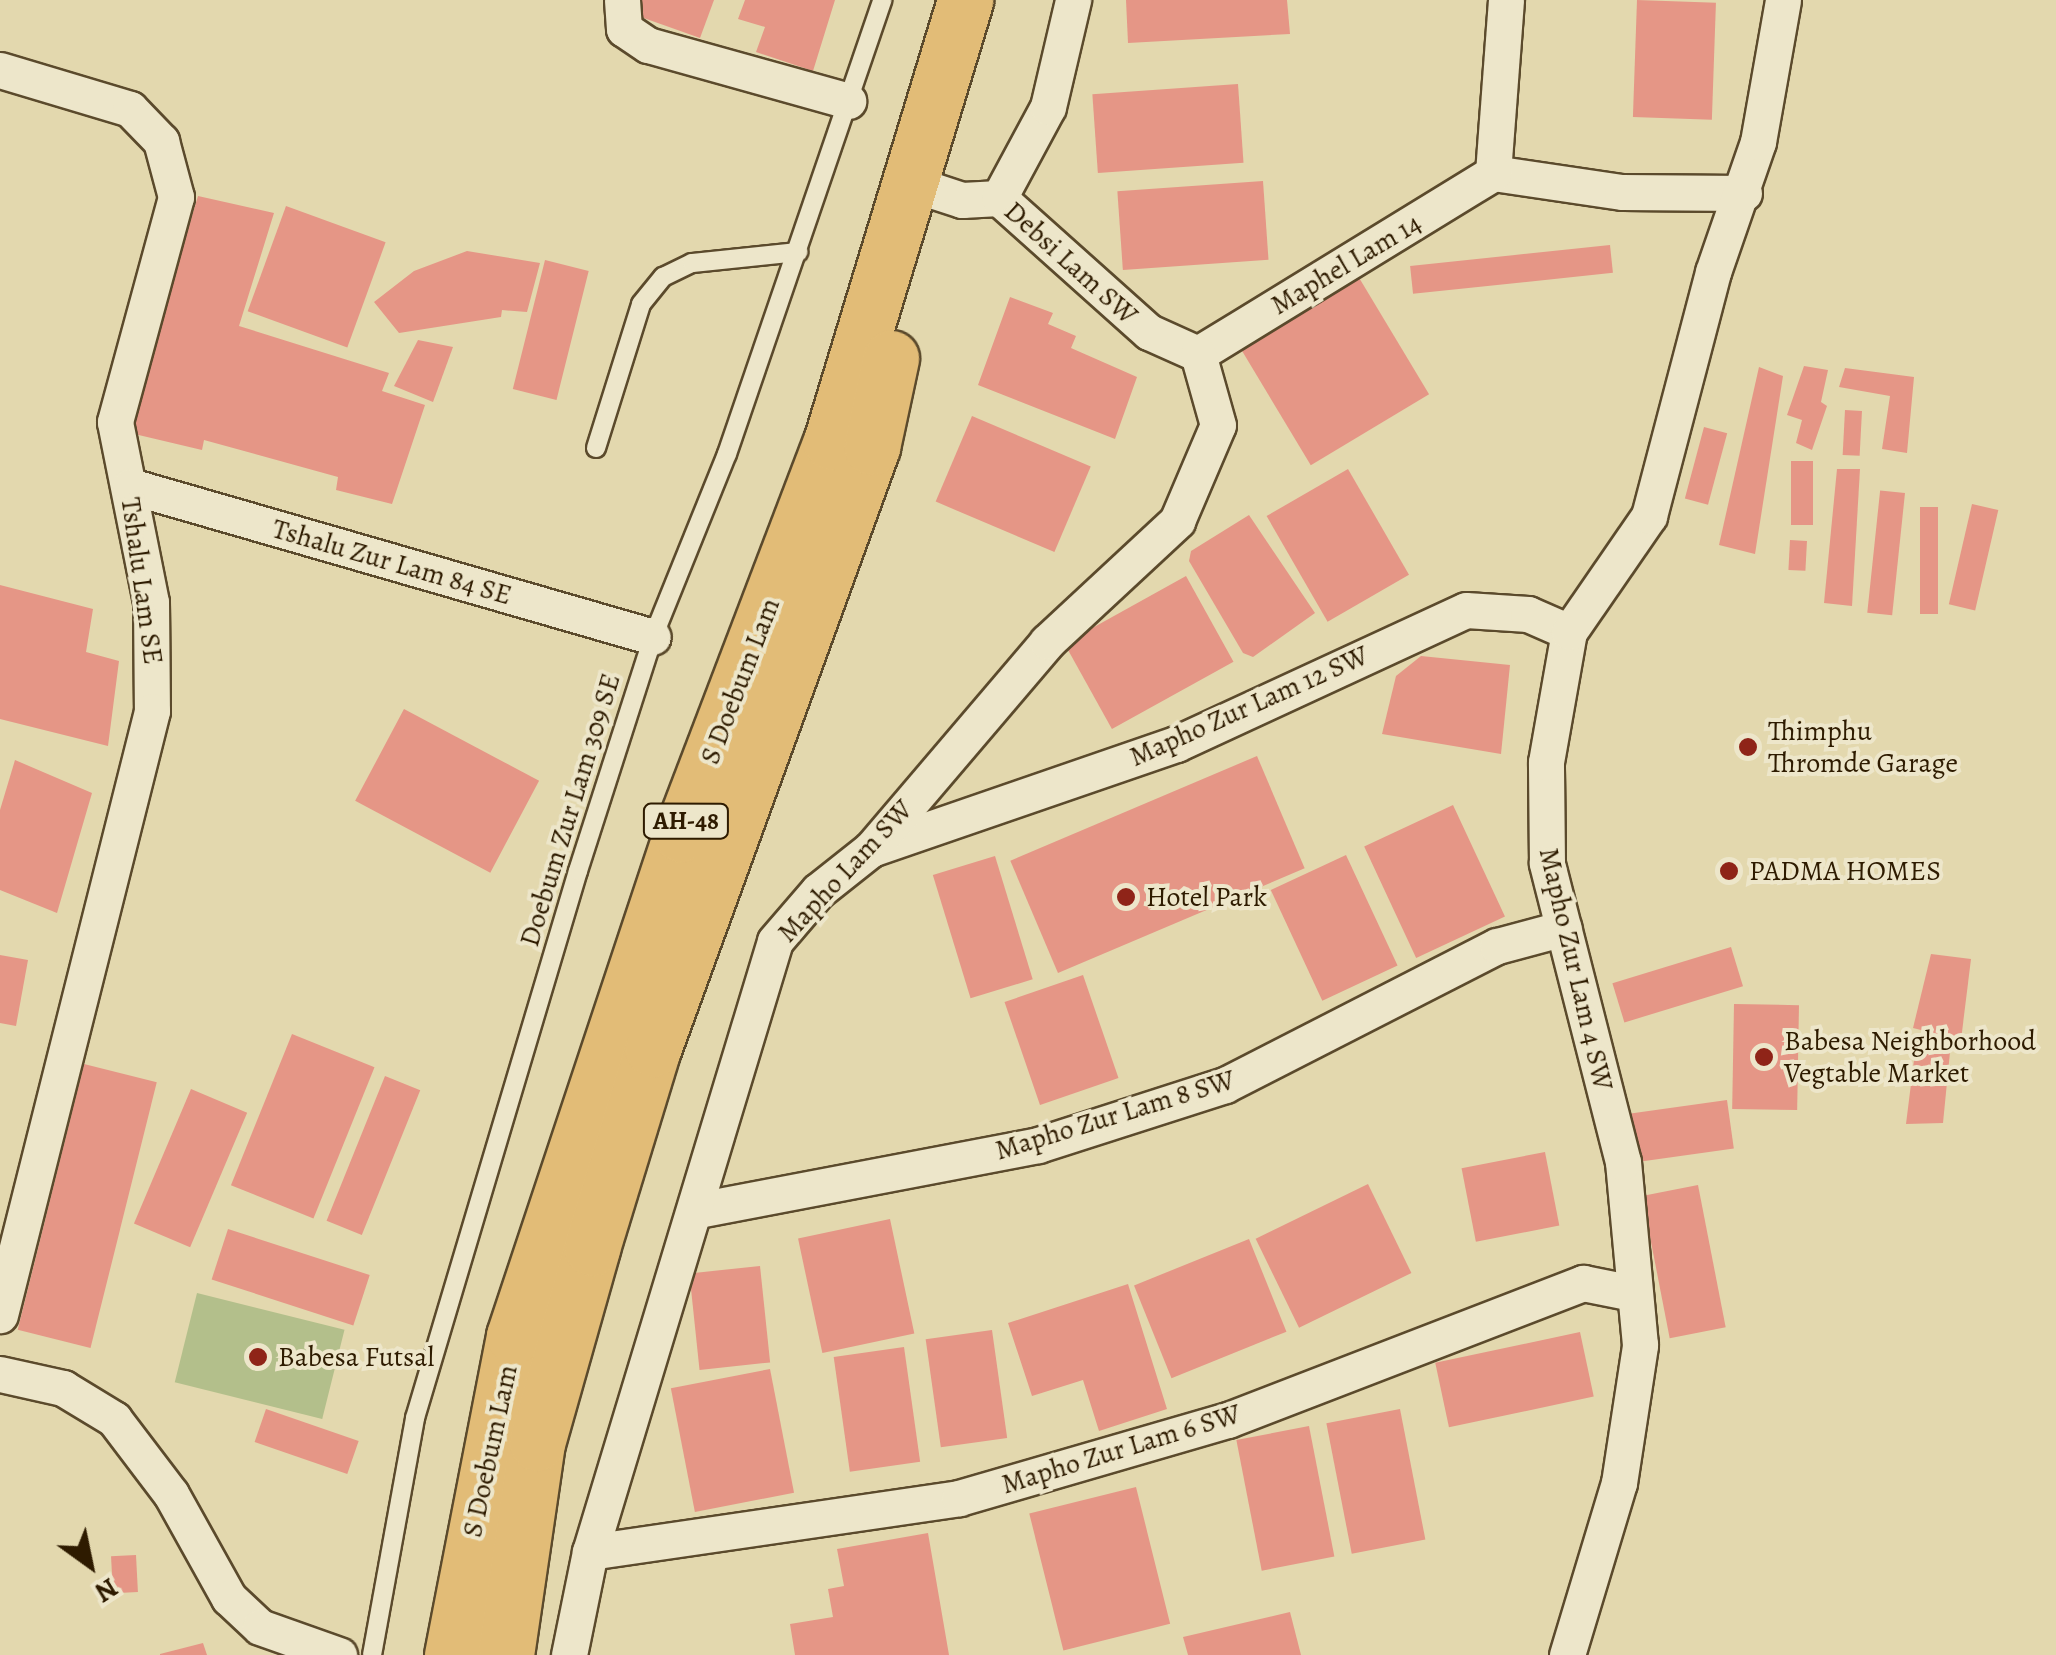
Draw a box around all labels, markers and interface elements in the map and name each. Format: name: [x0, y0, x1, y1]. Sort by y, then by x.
street label: Debsi Lam SW: [997, 194, 1145, 332]
street label: Maphel Lam 14: [1265, 206, 1427, 322]
street label: Tshalu Lam SE: [114, 495, 170, 667]
street label: Tshalu Zur Lam 84 SE: [269, 512, 515, 612]
street label: S Doebum Lam: [693, 593, 787, 769]
street label: Mapho Zur Lam 12 SW: [1124, 638, 1374, 774]
street label: Doebum Zur Lam 309 SE: [512, 669, 628, 951]
place label: Thimphu Thromde Garage: [1768, 714, 1958, 780]
marker: Thimphu Thromde Garage: [1737, 736, 1759, 758]
street label: Mapho Lam SW: [770, 793, 920, 949]
road number: AH-48: [641, 801, 731, 841]
street label: Mapho Zur Lam 4 SW: [1532, 844, 1620, 1094]
place label: PADMA HOMES: [1749, 854, 1941, 888]
marker: PADMA HOMES: [1718, 860, 1740, 882]
place label: Hotel Park: [1146, 880, 1267, 914]
marker: Hotel Park: [1115, 886, 1137, 908]
place label: Babesa Neighborhood Vegtable Market: [1784, 1024, 2036, 1090]
marker: Babesa Neighborhood Vegtable Market: [1753, 1046, 1775, 1068]
street label: Mapho Zur Lam 8 SW: [991, 1063, 1239, 1167]
place label: Babesa Futsal: [278, 1340, 434, 1374]
marker: Babesa Futsal: [247, 1346, 269, 1368]
street label: S Doebum Lam: [455, 1362, 525, 1540]
street label: Mapho Zur Lam 6 SW: [997, 1397, 1245, 1501]
north arrow: [40, 1515, 140, 1615]
text: N: [87, 1569, 125, 1612]

